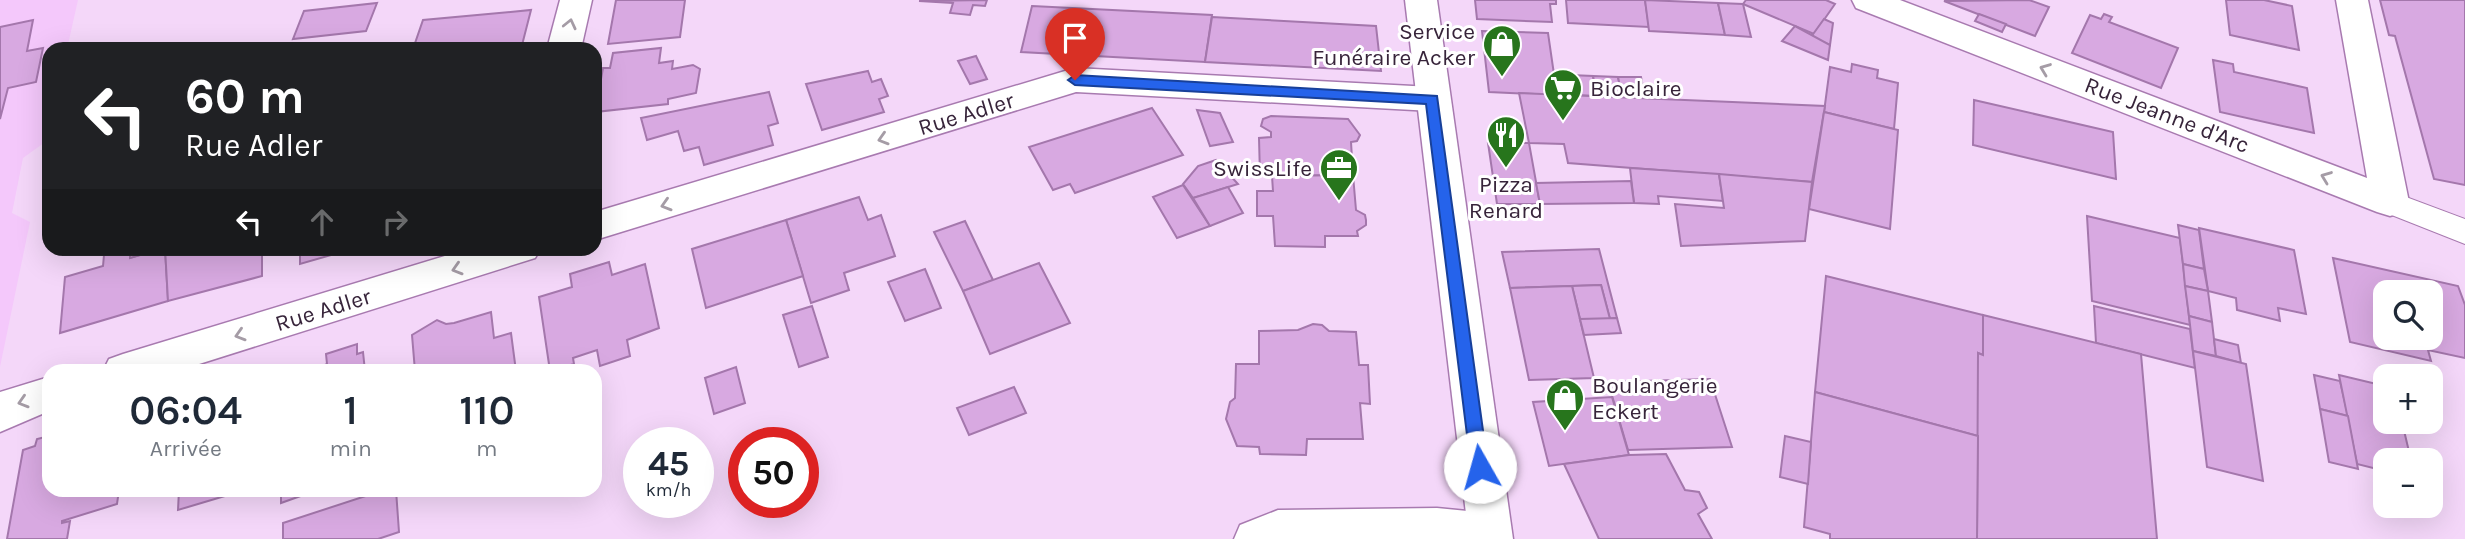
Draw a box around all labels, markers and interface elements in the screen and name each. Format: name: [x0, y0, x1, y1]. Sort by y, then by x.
pin: [1045, 8, 1105, 80]
place label: Service Funéraire Acker: [1312, 18, 1476, 71]
one-way arrow: [562, 19, 576, 31]
icon: arrive: [1056, 19, 1094, 57]
shop icon: Service Funéraire Acker: [1481, 23, 1523, 78]
one-way arrow: [2040, 63, 2052, 77]
supermarket icon: Bioclaire: [1542, 67, 1584, 122]
text: 60 m: [185, 68, 305, 125]
icon: left: [70, 70, 161, 161]
street label: Rue Jeanne d'Arc: [2081, 71, 2253, 159]
place label: Bioclaire: [1590, 75, 1682, 102]
street label: Rue Adler: [915, 86, 1018, 141]
restaurant icon: Pizza Renard: [1485, 114, 1527, 169]
text: Rue Adler: [185, 127, 322, 164]
one-way arrow: [878, 130, 890, 145]
office icon: SwissLife: [1318, 147, 1360, 202]
place label: SwissLife: [1213, 155, 1312, 182]
place label: Pizza Renard: [1469, 171, 1543, 224]
one-way arrow: [2321, 172, 2333, 186]
one-way arrow: [660, 197, 672, 211]
icon: left: [230, 203, 268, 241]
icon: ahead: [303, 203, 341, 241]
icon: right: [376, 203, 414, 241]
one-way arrow: [451, 260, 463, 275]
map controls: [2373, 280, 2443, 518]
button: search: [2373, 280, 2443, 350]
street label: Rue Adler: [272, 282, 375, 337]
one-way arrow: [234, 327, 246, 342]
button: +: [2373, 364, 2443, 434]
place label: Boulangerie Eckert: [1592, 372, 1718, 425]
shop icon: Boulangerie Eckert: [1544, 377, 1586, 432]
text: 06:04: [129, 385, 242, 435]
text: 1: [343, 385, 358, 435]
text: 110: [459, 385, 515, 435]
one-way arrow: [18, 393, 30, 408]
speed limit sign: 50: [728, 427, 819, 518]
position arrow: [1443, 430, 1517, 504]
text: Arrivée: [150, 435, 222, 462]
text: min: [330, 435, 372, 462]
text: m: [476, 435, 498, 462]
text: 45: [648, 443, 689, 484]
button: −: [2373, 448, 2443, 518]
text: km/h: [646, 479, 691, 501]

